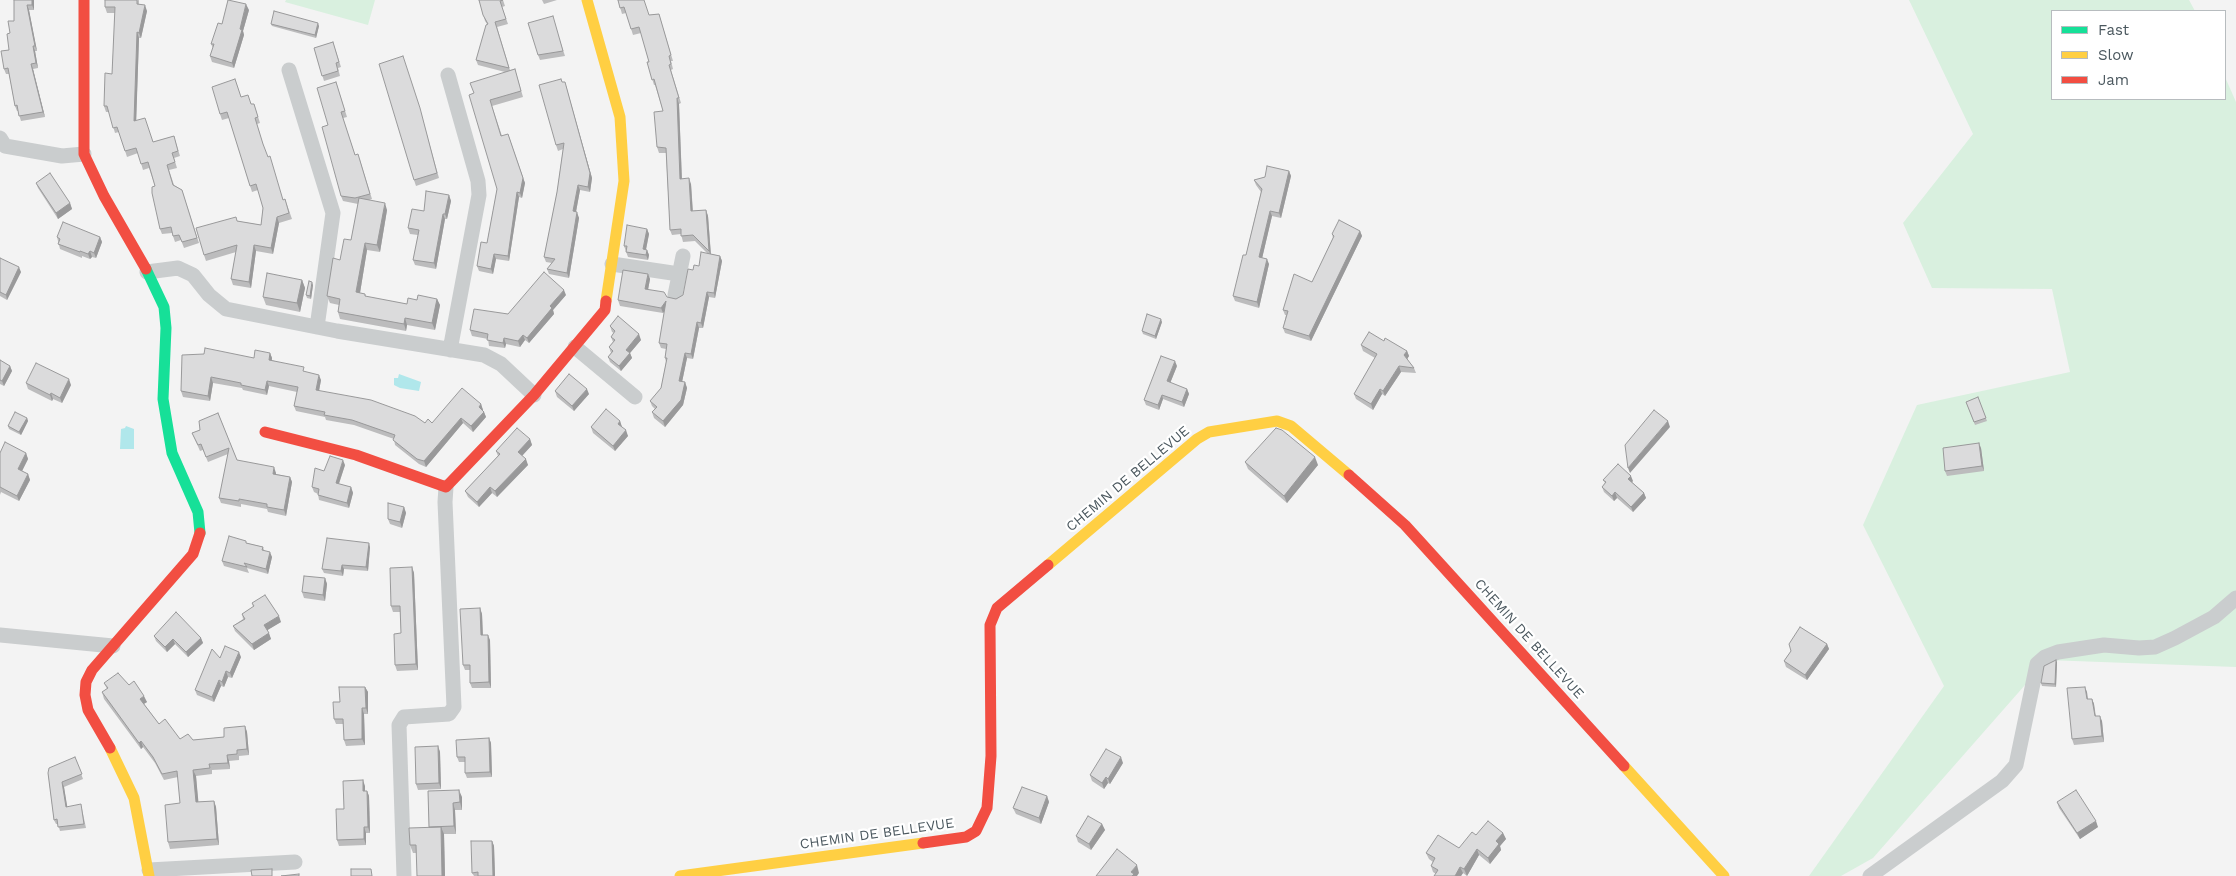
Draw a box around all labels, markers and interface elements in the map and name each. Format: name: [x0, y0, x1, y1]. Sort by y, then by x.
legend: [2051, 10, 2226, 100]
text: Fast: [2098, 21, 2129, 39]
text: Slow: [2098, 46, 2134, 64]
text: Jam: [2098, 71, 2129, 89]
street label: CHEMIN DE BELLEVUE: [1063, 423, 1193, 535]
street label: CHEMIN DE BELLEVUE: [1471, 576, 1587, 702]
street label: CHEMIN DE BELLEVUE: [799, 815, 955, 853]

